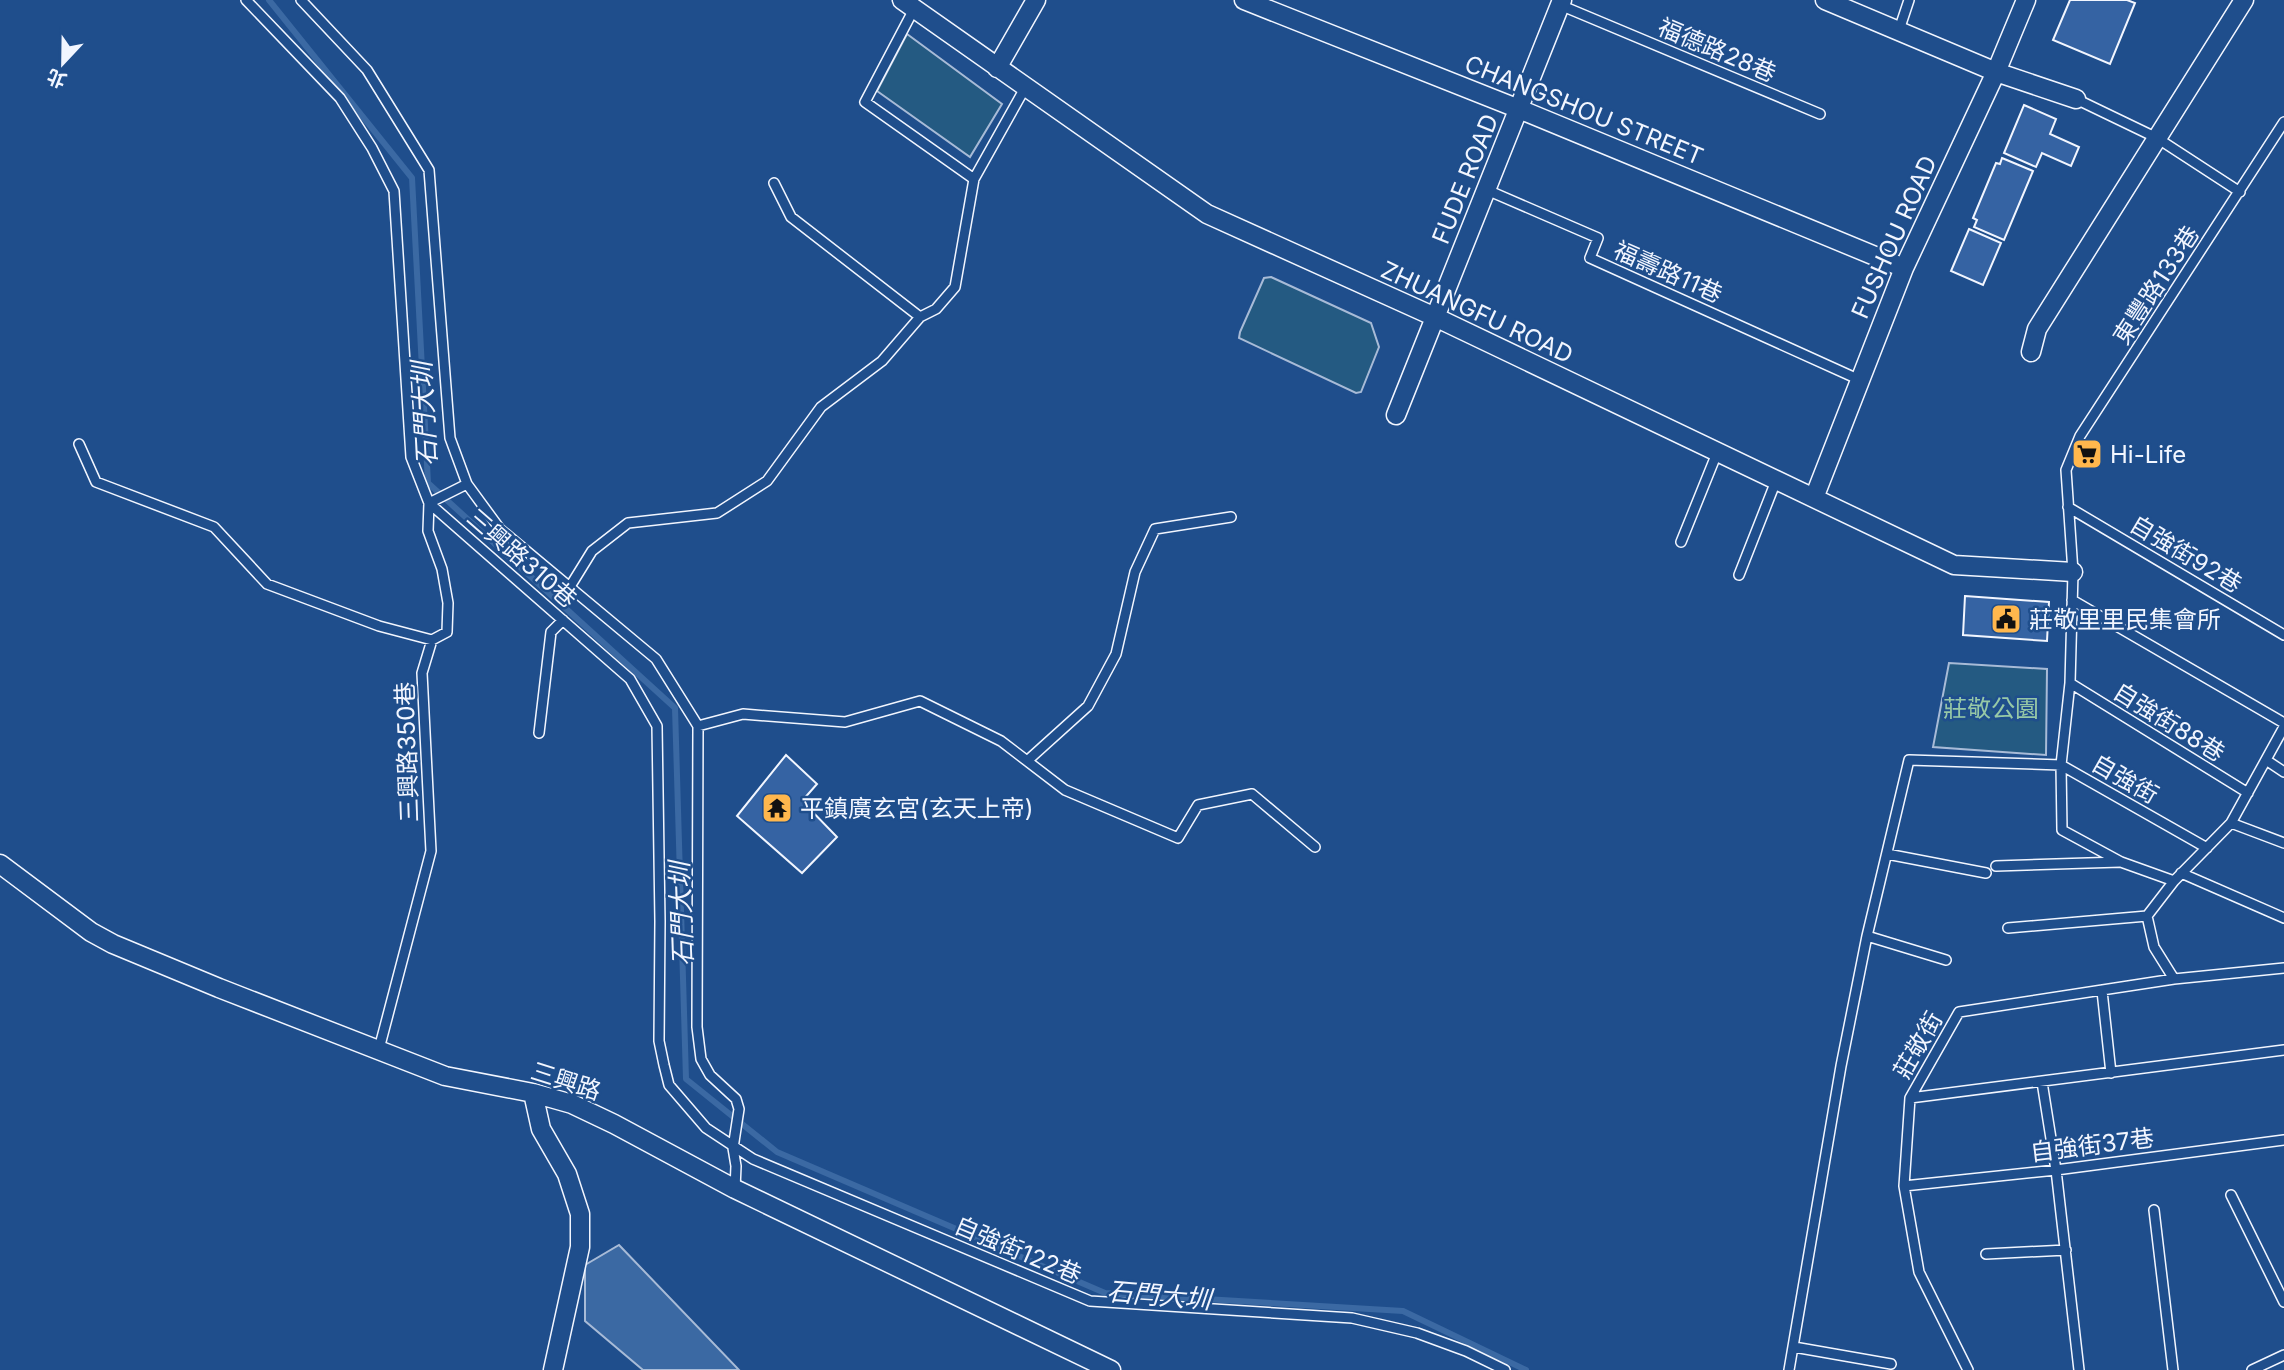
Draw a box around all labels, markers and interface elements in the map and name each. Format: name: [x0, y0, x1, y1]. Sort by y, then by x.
street label: 福德路28巷: [1654, 12, 1780, 88]
north arrow: [28, 28, 98, 98]
street label: CHANGSHOU STREET: [1460, 49, 1708, 171]
text: 北: [44, 64, 70, 93]
street label: FUDE ROAD: [1426, 110, 1504, 248]
street label: FUSHOU ROAD: [1845, 151, 1943, 323]
street label: 東豐路133巷: [2107, 220, 2205, 350]
street label: 福壽路11巷: [1609, 235, 1727, 309]
street label: ZHUANGFU ROAD: [1376, 255, 1578, 369]
water label: 石門大圳: [406, 357, 442, 467]
supermarket icon: Hi-Life: [2070, 437, 2104, 471]
place label: Hi-Life: [2110, 440, 2186, 469]
street label: 三興路310巷: [461, 503, 583, 613]
street label: 自強街92巷: [2125, 509, 2247, 599]
public building icon: 莊敬里里民集會所: [1989, 602, 2023, 636]
place label: 莊敬里里民集會所: [2029, 605, 2221, 634]
street label: 自強街88巷: [2108, 676, 2230, 768]
street label: 三興路350巷: [390, 681, 424, 823]
park label: 莊敬公園: [1943, 694, 2039, 723]
street label: 自強街: [2087, 748, 2163, 810]
temple icon: 平鎮廣玄宮(玄天上帝): [760, 791, 794, 825]
place label: 平鎮廣玄宮(玄天上帝): [800, 794, 1034, 823]
water label: 石門大圳: [664, 858, 698, 967]
street label: 莊敬街: [1887, 1007, 1949, 1083]
street label: 三興路: [527, 1056, 605, 1106]
street label: 自強街37巷: [2028, 1123, 2156, 1167]
street label: 自強街122巷: [950, 1210, 1086, 1290]
water label: 石門大圳: [1106, 1275, 1216, 1315]

